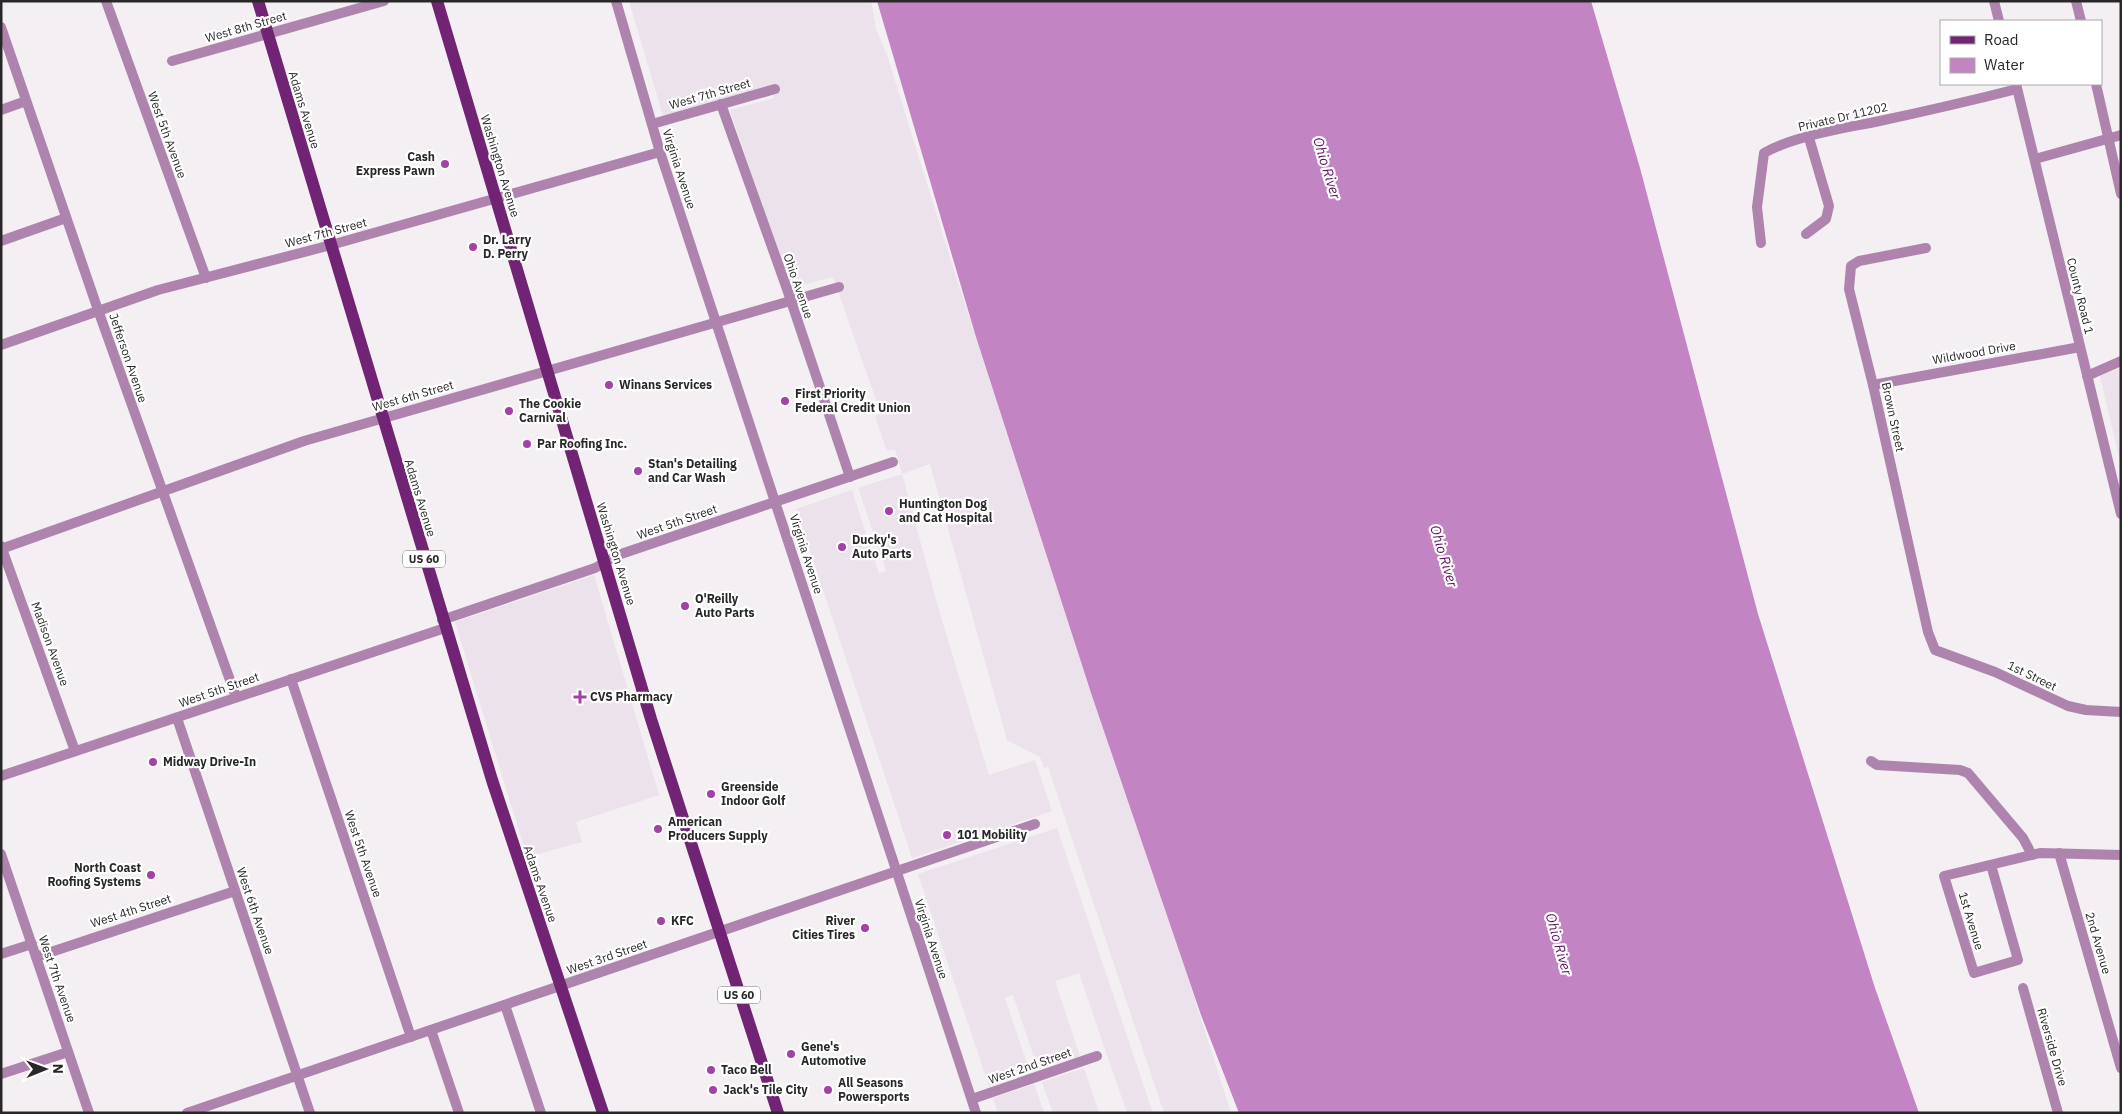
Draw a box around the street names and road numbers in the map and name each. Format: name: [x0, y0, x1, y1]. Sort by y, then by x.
street label: West 8th Street: [203, 8, 288, 45]
street label: Adams Avenue: [286, 69, 324, 151]
street label: West 7th Street: [667, 75, 752, 112]
street label: West 5th Avenue: [145, 89, 190, 181]
street label: Private Dr 11202: [1797, 99, 1889, 134]
street label: Washington Avenue: [478, 113, 523, 219]
street label: Virginia Avenue: [660, 127, 700, 211]
street label: West 7th Street: [283, 214, 368, 251]
street label: Ohio Avenue: [780, 251, 817, 321]
street label: County Road 1: [2064, 256, 2097, 336]
street label: Jefferson Avenue: [106, 311, 151, 405]
street label: Wildwood Drive: [1931, 338, 2017, 367]
street label: West 6th Street: [370, 377, 455, 414]
street label: Brown Street: [1879, 381, 1908, 453]
street label: Adams Avenue: [402, 457, 440, 539]
street label: Washington Avenue: [594, 501, 639, 607]
street label: West 5th Street: [635, 501, 719, 542]
street label: Virginia Avenue: [787, 512, 827, 596]
road number: US 60: [403, 550, 445, 568]
street label: Madison Avenue: [28, 600, 73, 688]
street label: 1st Street: [2005, 657, 2059, 694]
street label: West 5th Street: [177, 669, 261, 710]
street label: West 5th Avenue: [342, 808, 386, 900]
street label: Adams Avenue: [520, 843, 561, 925]
street label: West 6th Avenue: [234, 865, 278, 957]
street label: West 4th Street: [89, 890, 173, 931]
street label: 1st Avenue: [1956, 890, 1988, 952]
street label: Virginia Avenue: [912, 897, 952, 981]
street label: 2nd Avenue: [2082, 910, 2115, 976]
street label: West 7th Avenue: [36, 933, 80, 1025]
street label: West 3rd Street: [565, 936, 649, 977]
road number: US 60: [718, 986, 760, 1004]
street label: Riverside Drive: [2034, 1006, 2071, 1088]
street label: West 2nd Street: [986, 1044, 1073, 1087]

